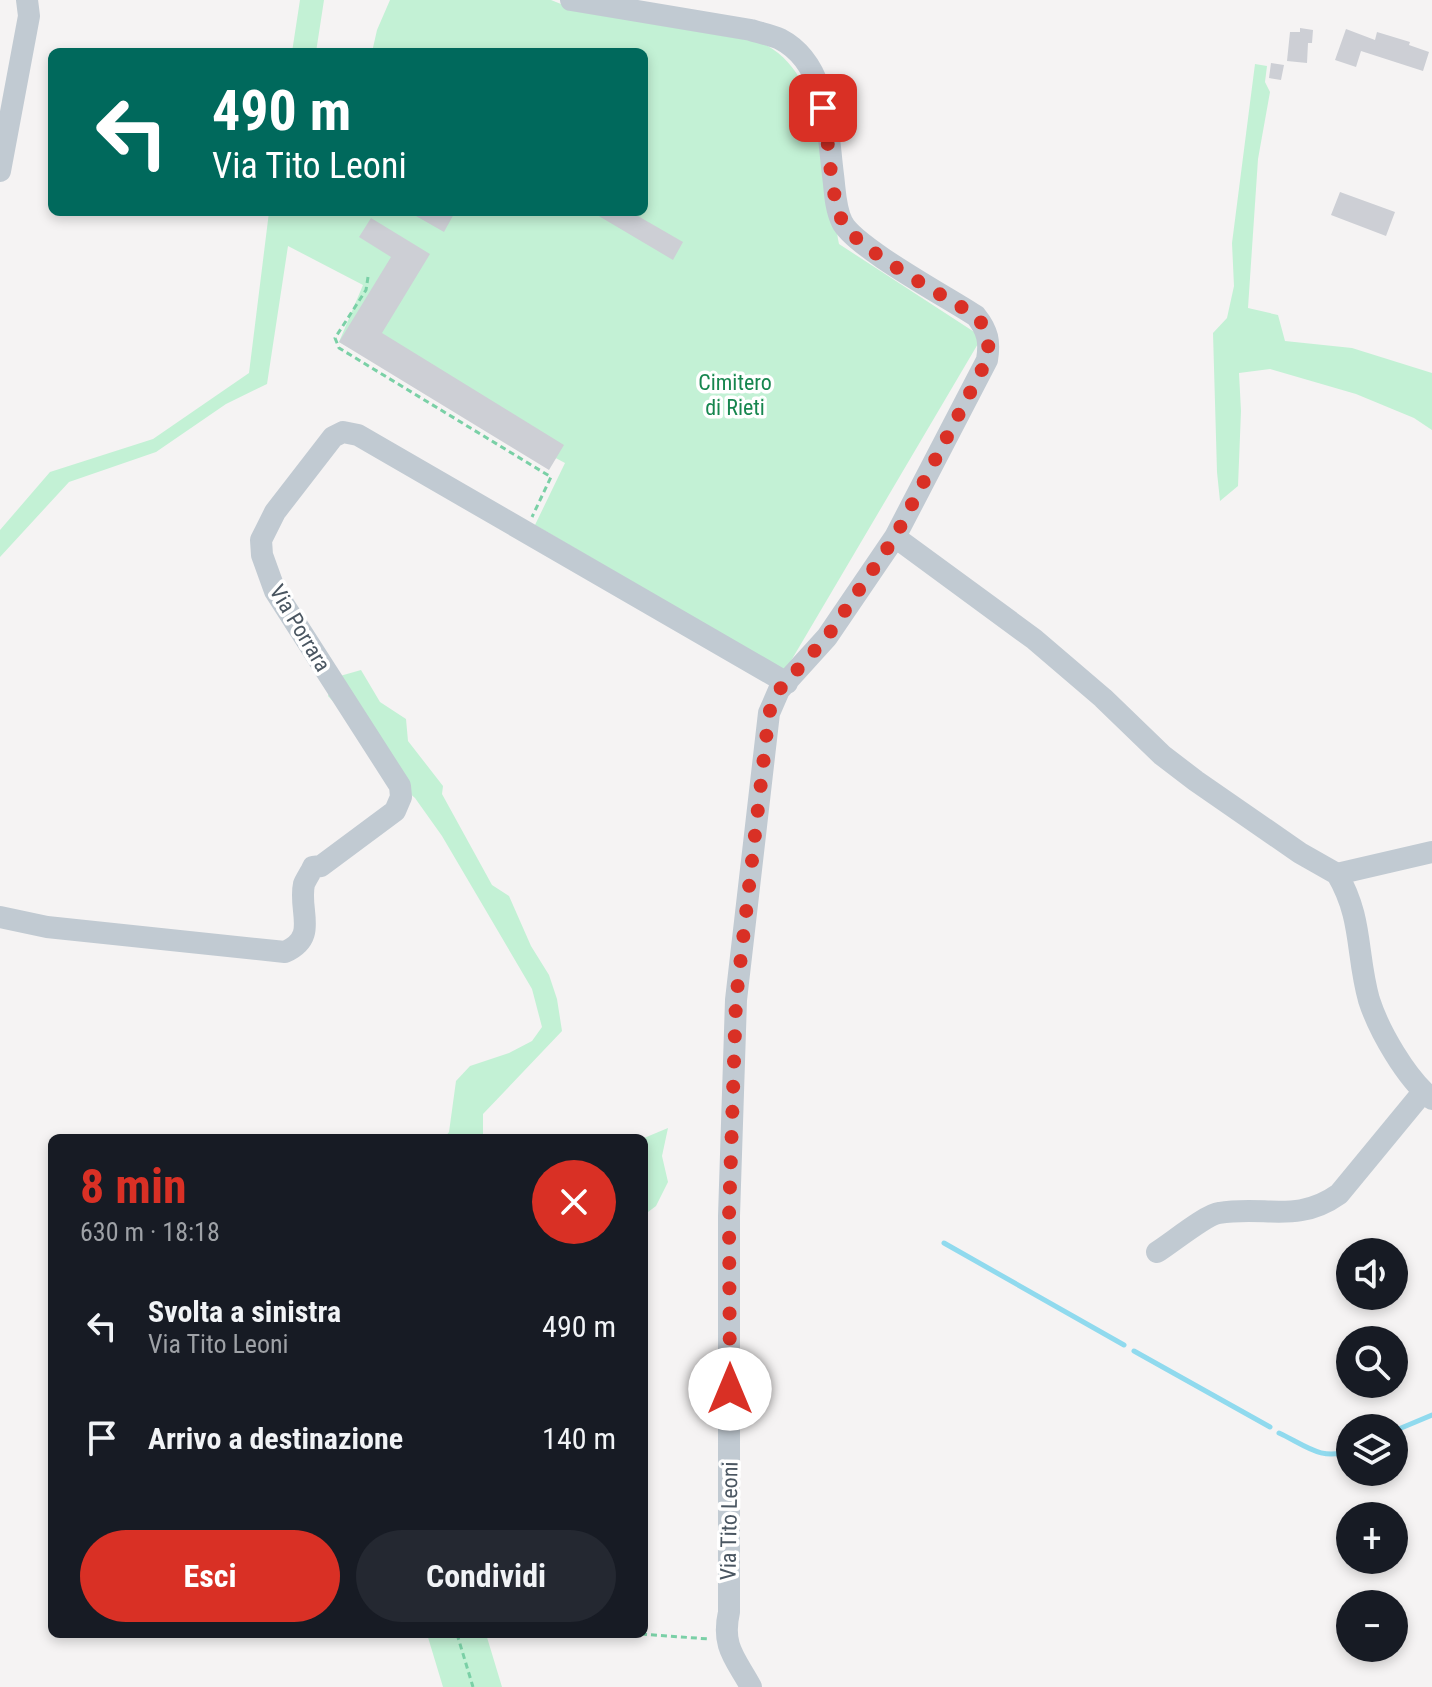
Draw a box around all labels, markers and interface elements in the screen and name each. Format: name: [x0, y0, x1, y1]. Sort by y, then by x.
pin: [789, 74, 857, 142]
text: 490 m: [212, 78, 351, 144]
icon: left: [80, 80, 184, 184]
icon: arrive: [801, 86, 845, 130]
text: Via Tito Leoni: [212, 145, 407, 187]
park label: Cimitero di Rieti: [698, 370, 772, 420]
street label: Via Porrara: [264, 580, 336, 676]
text: 8 min: [80, 1158, 187, 1215]
button: close: [532, 1160, 616, 1244]
text: 630 m · 18:18: [80, 1217, 220, 1247]
map controls: [1336, 1238, 1408, 1662]
button: sound: [1336, 1238, 1408, 1310]
text: Svolta a sinistra: [148, 1294, 341, 1329]
icon: left: [80, 1304, 124, 1348]
text: 490 m: [542, 1309, 616, 1344]
button: search: [1336, 1326, 1408, 1398]
text: Via Tito Leoni: [148, 1329, 289, 1359]
position arrow: [688, 1347, 772, 1431]
button: layers: [1336, 1414, 1408, 1486]
icon: arrive: [80, 1416, 124, 1460]
text: Arrivo a destinazione: [148, 1421, 403, 1456]
text: 140 m: [542, 1421, 616, 1456]
street label: Via Tito Leoni: [715, 1461, 743, 1581]
button: +: [1336, 1502, 1408, 1574]
button: Esci: [80, 1530, 340, 1622]
button: Condividi: [356, 1530, 616, 1622]
button: −: [1336, 1590, 1408, 1662]

